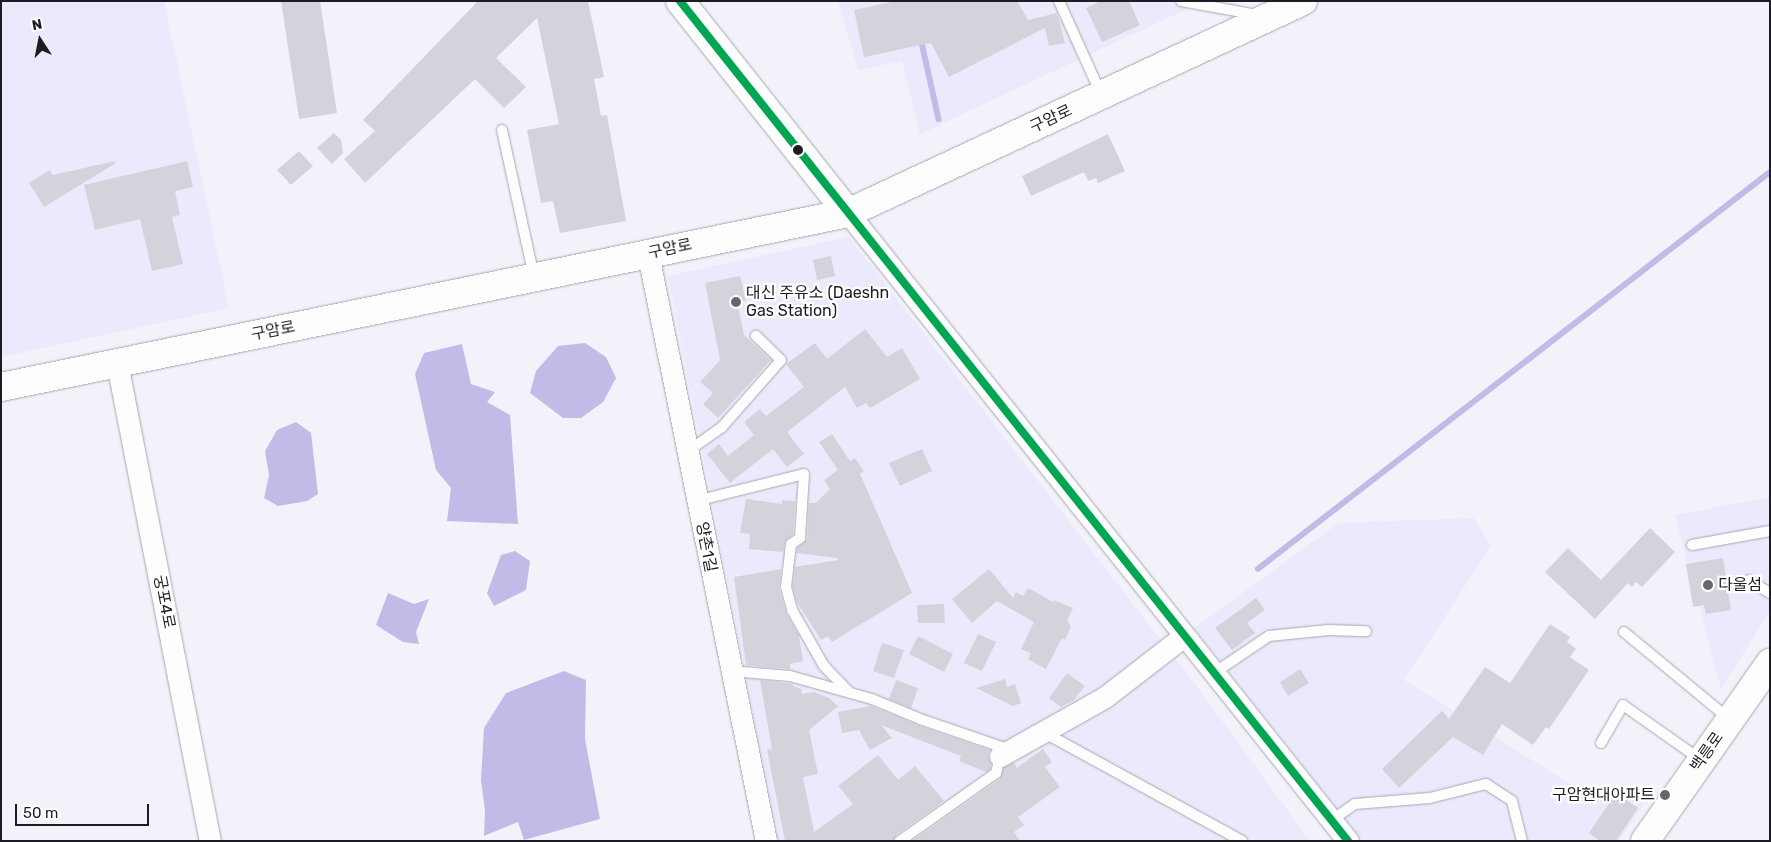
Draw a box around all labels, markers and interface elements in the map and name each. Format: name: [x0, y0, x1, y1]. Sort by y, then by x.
north arrow: [15, 15, 65, 65]
text: N: [30, 15, 44, 34]
street label: 구암로: [1027, 101, 1075, 137]
unlabelled marker: [793, 145, 803, 155]
street label: 구암로: [646, 235, 694, 263]
place label: 대신 주유소 (Daeshn Gas Station): [746, 283, 889, 321]
marker: 대신 주유소 (Daeshn Gas Station): [730, 296, 742, 308]
street label: 구암로: [249, 317, 297, 345]
street label: 양촌1길: [692, 520, 720, 574]
street label: 궁포4로: [149, 574, 179, 630]
place label: 다울섬: [1718, 575, 1762, 595]
marker: 다울섬: [1702, 579, 1714, 591]
street label: 백릉로: [1686, 728, 1728, 776]
place label: 구암현대아파트: [1552, 785, 1655, 805]
marker: 구암현대아파트: [1659, 789, 1671, 801]
scale bar: [18, 794, 151, 826]
text: 50 m: [23, 804, 58, 822]

